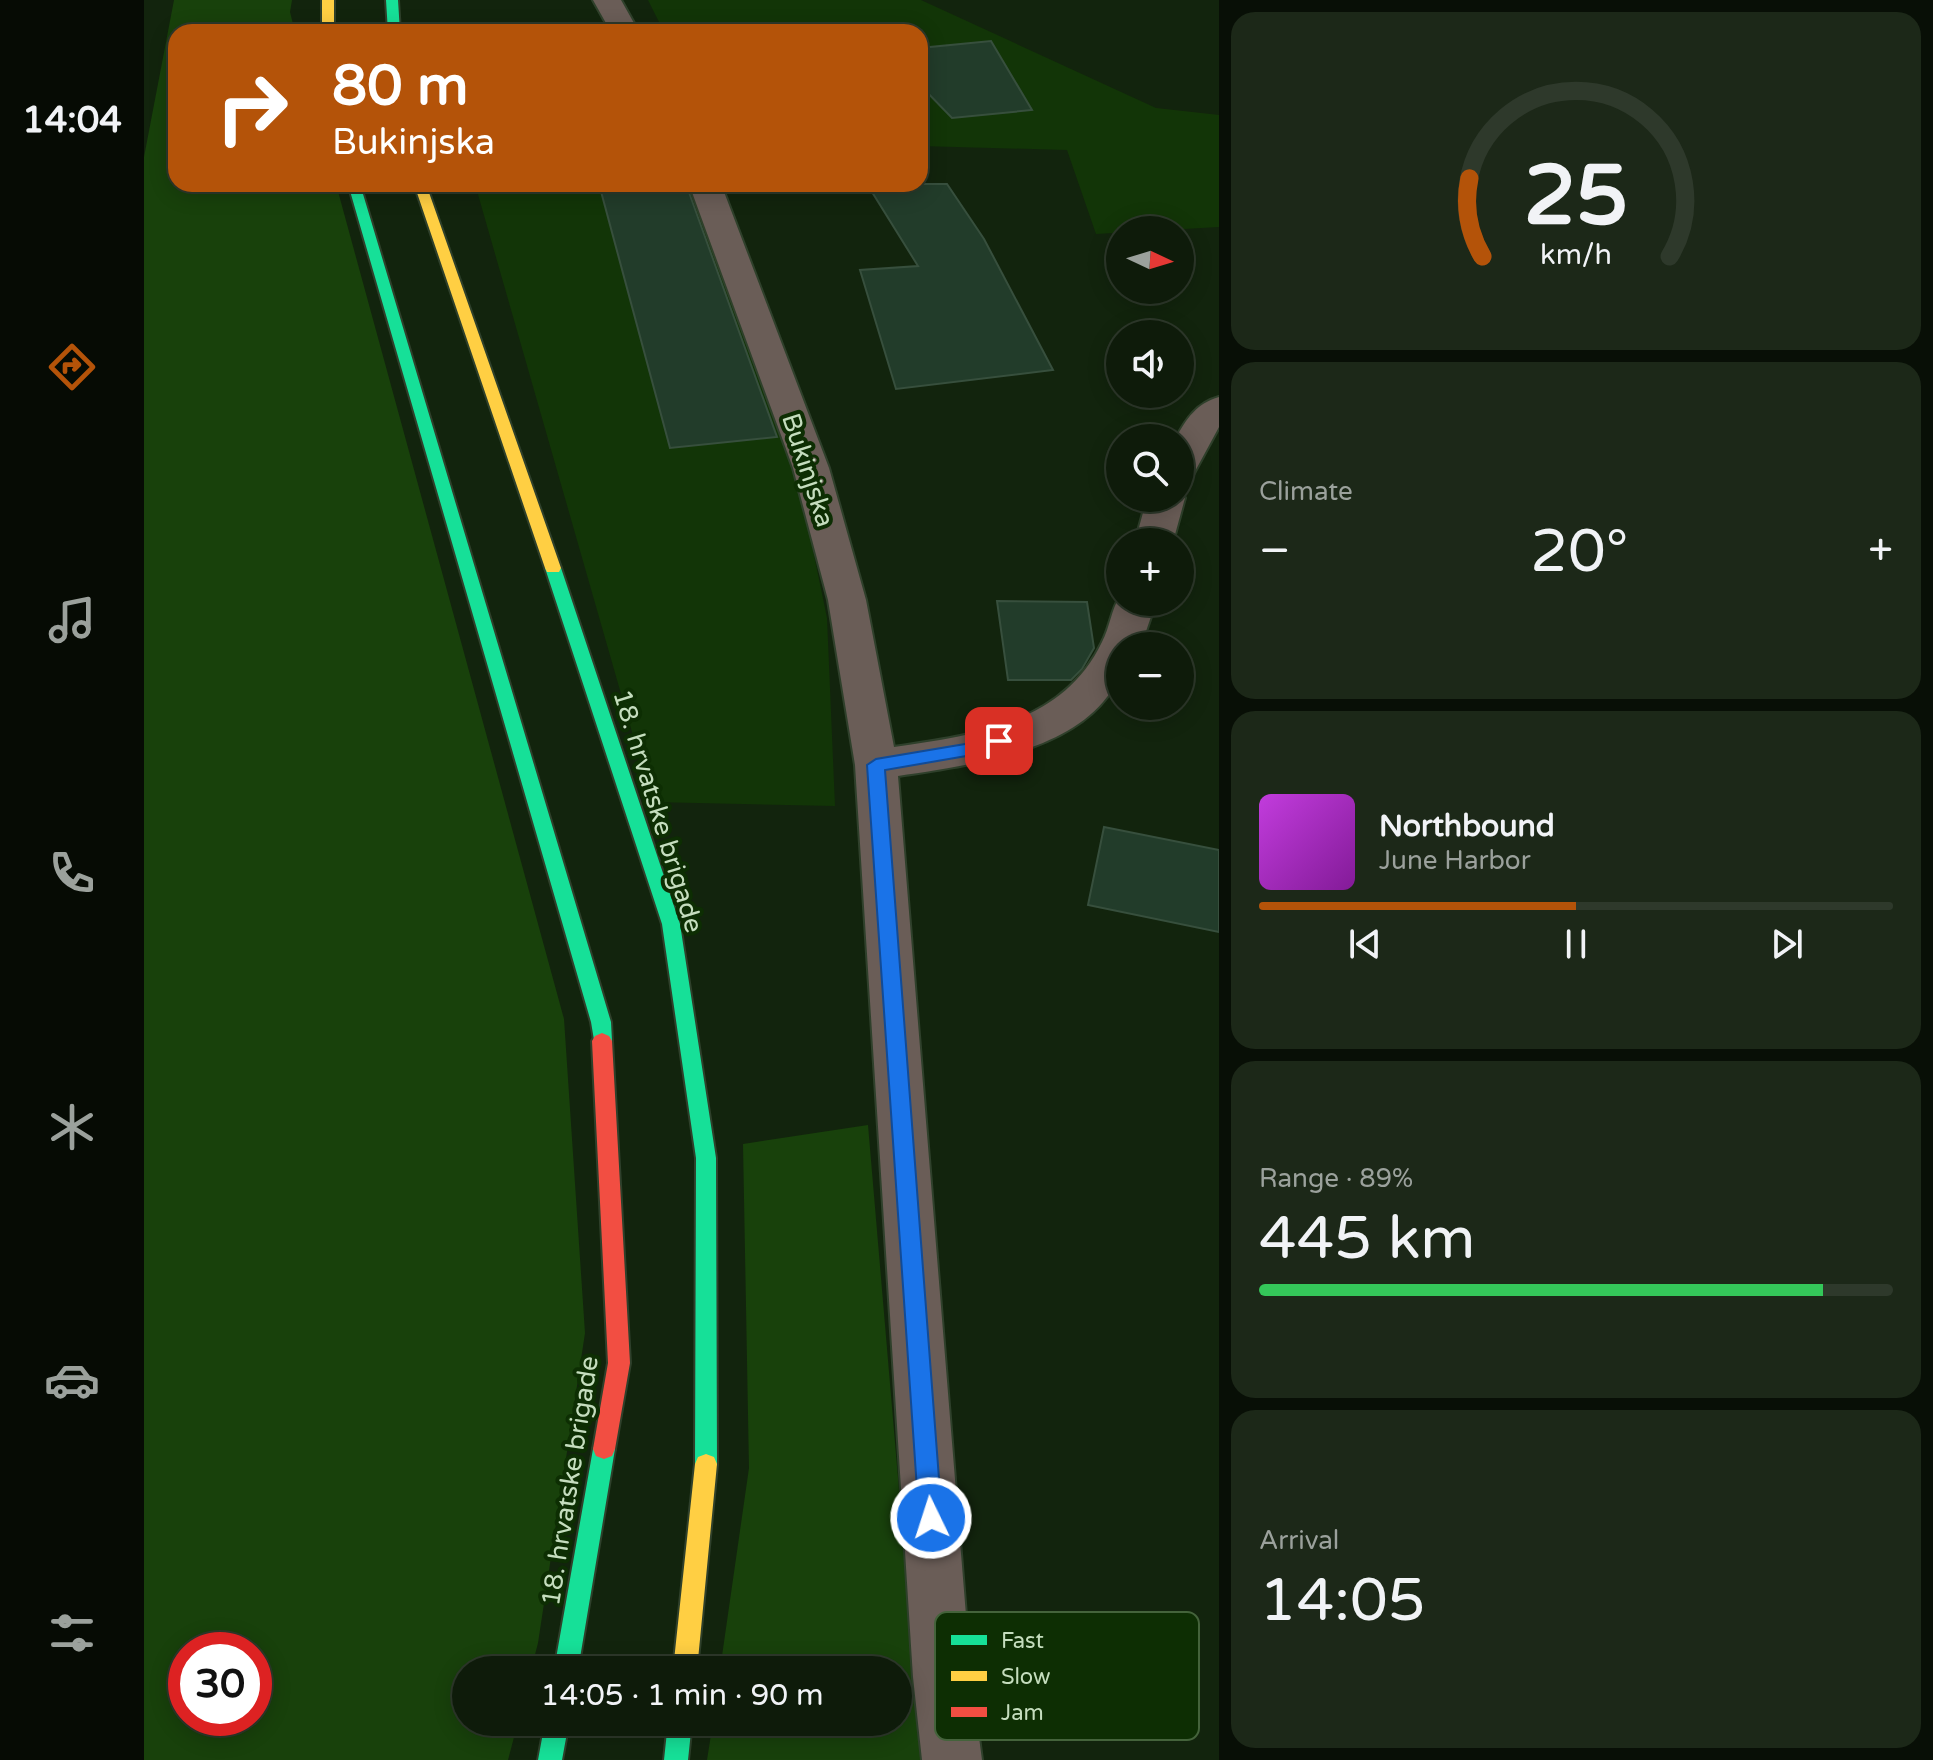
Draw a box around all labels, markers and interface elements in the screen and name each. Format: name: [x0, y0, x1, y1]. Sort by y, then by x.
text: 80 m: [332, 53, 468, 120]
icon: right: [200, 56, 304, 160]
text: 14:04: [22, 99, 122, 142]
text: Bukinjska: [332, 121, 495, 164]
text: 25: [1524, 146, 1628, 246]
north arrow: [1106, 216, 1194, 304]
map controls: [1106, 216, 1194, 720]
text: km/h: [1540, 238, 1612, 272]
button: sound: [1106, 320, 1194, 408]
icon: directions: [44, 339, 100, 395]
street label: Bukinjska: [775, 409, 841, 531]
button: search: [1106, 424, 1194, 512]
text: Climate: [1259, 476, 1353, 507]
text: 20°: [1530, 516, 1628, 588]
text: −: [1259, 525, 1290, 578]
text: +: [1868, 525, 1893, 578]
button: +: [1106, 528, 1194, 616]
icon: music: [44, 592, 100, 648]
button: −: [1106, 632, 1194, 720]
street label: 18. hrvatske brigade: [606, 686, 710, 936]
pin: [965, 707, 1033, 775]
icon: arrive: [977, 719, 1021, 763]
text: Northbound: [1379, 808, 1555, 845]
icon: phone: [44, 845, 100, 901]
text: June Harbor: [1379, 845, 1531, 876]
icon: previous: [1343, 922, 1387, 966]
icon: pause: [1554, 922, 1598, 966]
icon: next: [1765, 922, 1809, 966]
icon: climate: [44, 1099, 100, 1155]
text: Range · 89%: [1259, 1163, 1413, 1194]
text: 445 km: [1259, 1203, 1475, 1275]
icon: car: [44, 1352, 100, 1408]
street label: 18. hrvatske brigade: [535, 1354, 605, 1608]
position arrow: [889, 1476, 973, 1560]
text: Arrival: [1259, 1525, 1339, 1556]
text: 14:05: [1259, 1565, 1425, 1637]
icon: filters: [44, 1605, 100, 1661]
legend: [935, 1612, 1199, 1740]
text: Fast: [1001, 1628, 1044, 1654]
speed limit sign: 30: [168, 1632, 272, 1736]
text: Slow: [1001, 1664, 1051, 1690]
text: 14:05 · 1 min · 90 m: [541, 1677, 823, 1714]
text: Jam: [1001, 1700, 1044, 1726]

